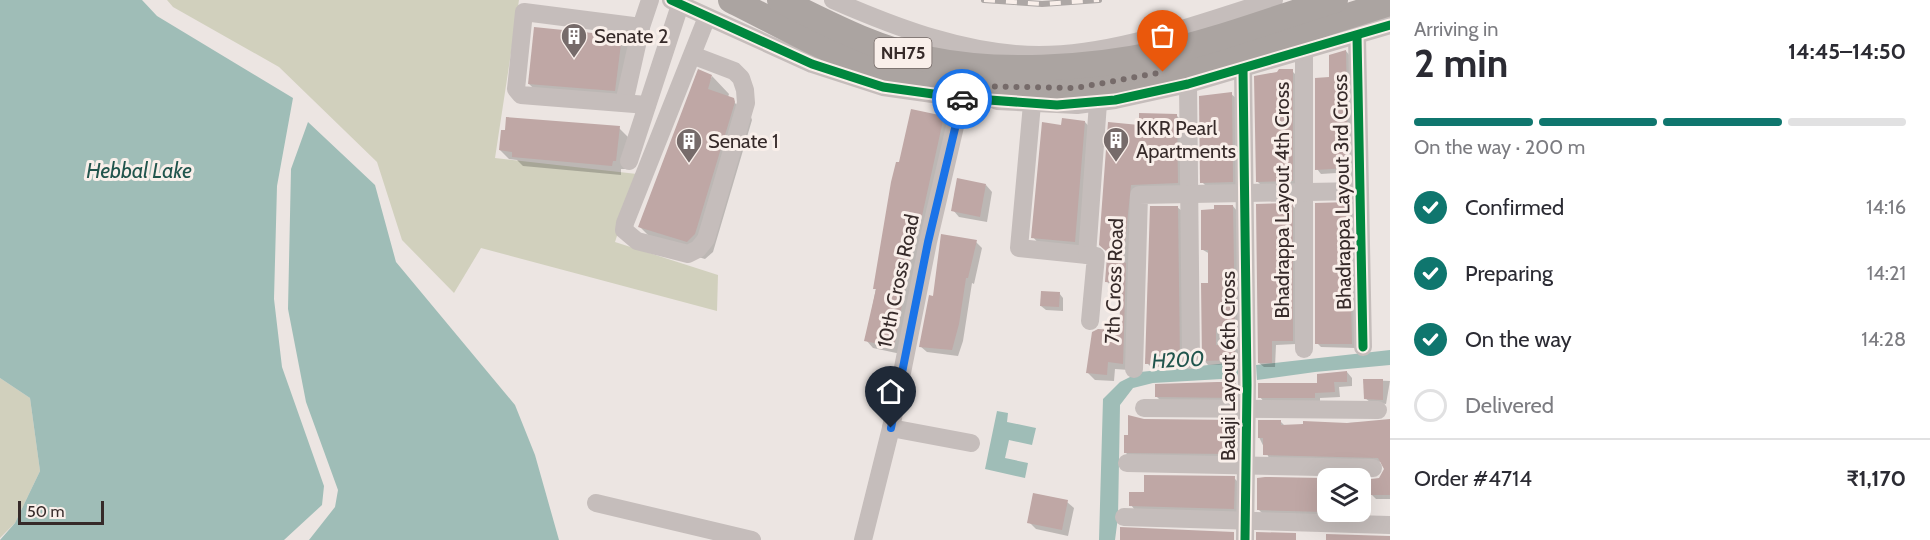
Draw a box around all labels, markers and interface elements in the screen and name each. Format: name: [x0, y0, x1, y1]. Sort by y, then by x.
pin: [1137, 10, 1188, 72]
text: Arriving in: [1414, 17, 1498, 41]
icon: bag: [1146, 19, 1179, 52]
building icon: Senate 2: [559, 21, 589, 59]
place label: Senate 2: [594, 24, 668, 48]
road number: NH75: [874, 38, 932, 68]
text: 14:45–14:50: [1788, 38, 1906, 65]
text: 2 min: [1414, 39, 1508, 87]
courier: [932, 69, 992, 129]
street label: Bhadrappa Layout 3rd Cross: [1328, 74, 1356, 310]
street label: Bhadrappa Layout 4th Cross: [1270, 82, 1294, 318]
icon: car: [946, 83, 979, 116]
place label: KKR Pearl Apartments: [1136, 116, 1236, 163]
building icon: KKR Pearl Apartments: [1101, 125, 1131, 163]
building icon: Senate 1: [674, 126, 704, 164]
place label: Senate 1: [708, 129, 778, 153]
text: On the way · 200 m: [1414, 135, 1585, 159]
water label: Hebbal Lake: [86, 158, 192, 183]
icon: check: [1414, 191, 1447, 224]
text: Confirmed: [1465, 194, 1564, 221]
text: 14:16: [1866, 195, 1906, 219]
street label: 10th Cross Road: [872, 212, 924, 350]
street label: 7th Cross Road: [1100, 218, 1128, 344]
icon: check: [1414, 257, 1447, 290]
text: Preparing: [1465, 260, 1553, 287]
text: 14:21: [1867, 261, 1906, 285]
street label: Balaji Layout 6th Cross: [1216, 271, 1240, 461]
icon: check: [1414, 323, 1447, 356]
text: On the way: [1465, 326, 1572, 353]
text: 14:28: [1861, 327, 1906, 351]
water label: H200: [1151, 346, 1205, 373]
pin: [865, 366, 916, 428]
icon: home: [874, 375, 907, 408]
text: Delivered: [1465, 392, 1554, 419]
text: Order #4714: [1414, 465, 1532, 492]
text: ₹1,170: [1847, 465, 1906, 492]
map controls: [1317, 468, 1371, 522]
button: layers: [1317, 468, 1371, 522]
scale bar: [18, 498, 104, 526]
text: 50 m: [27, 502, 64, 521]

